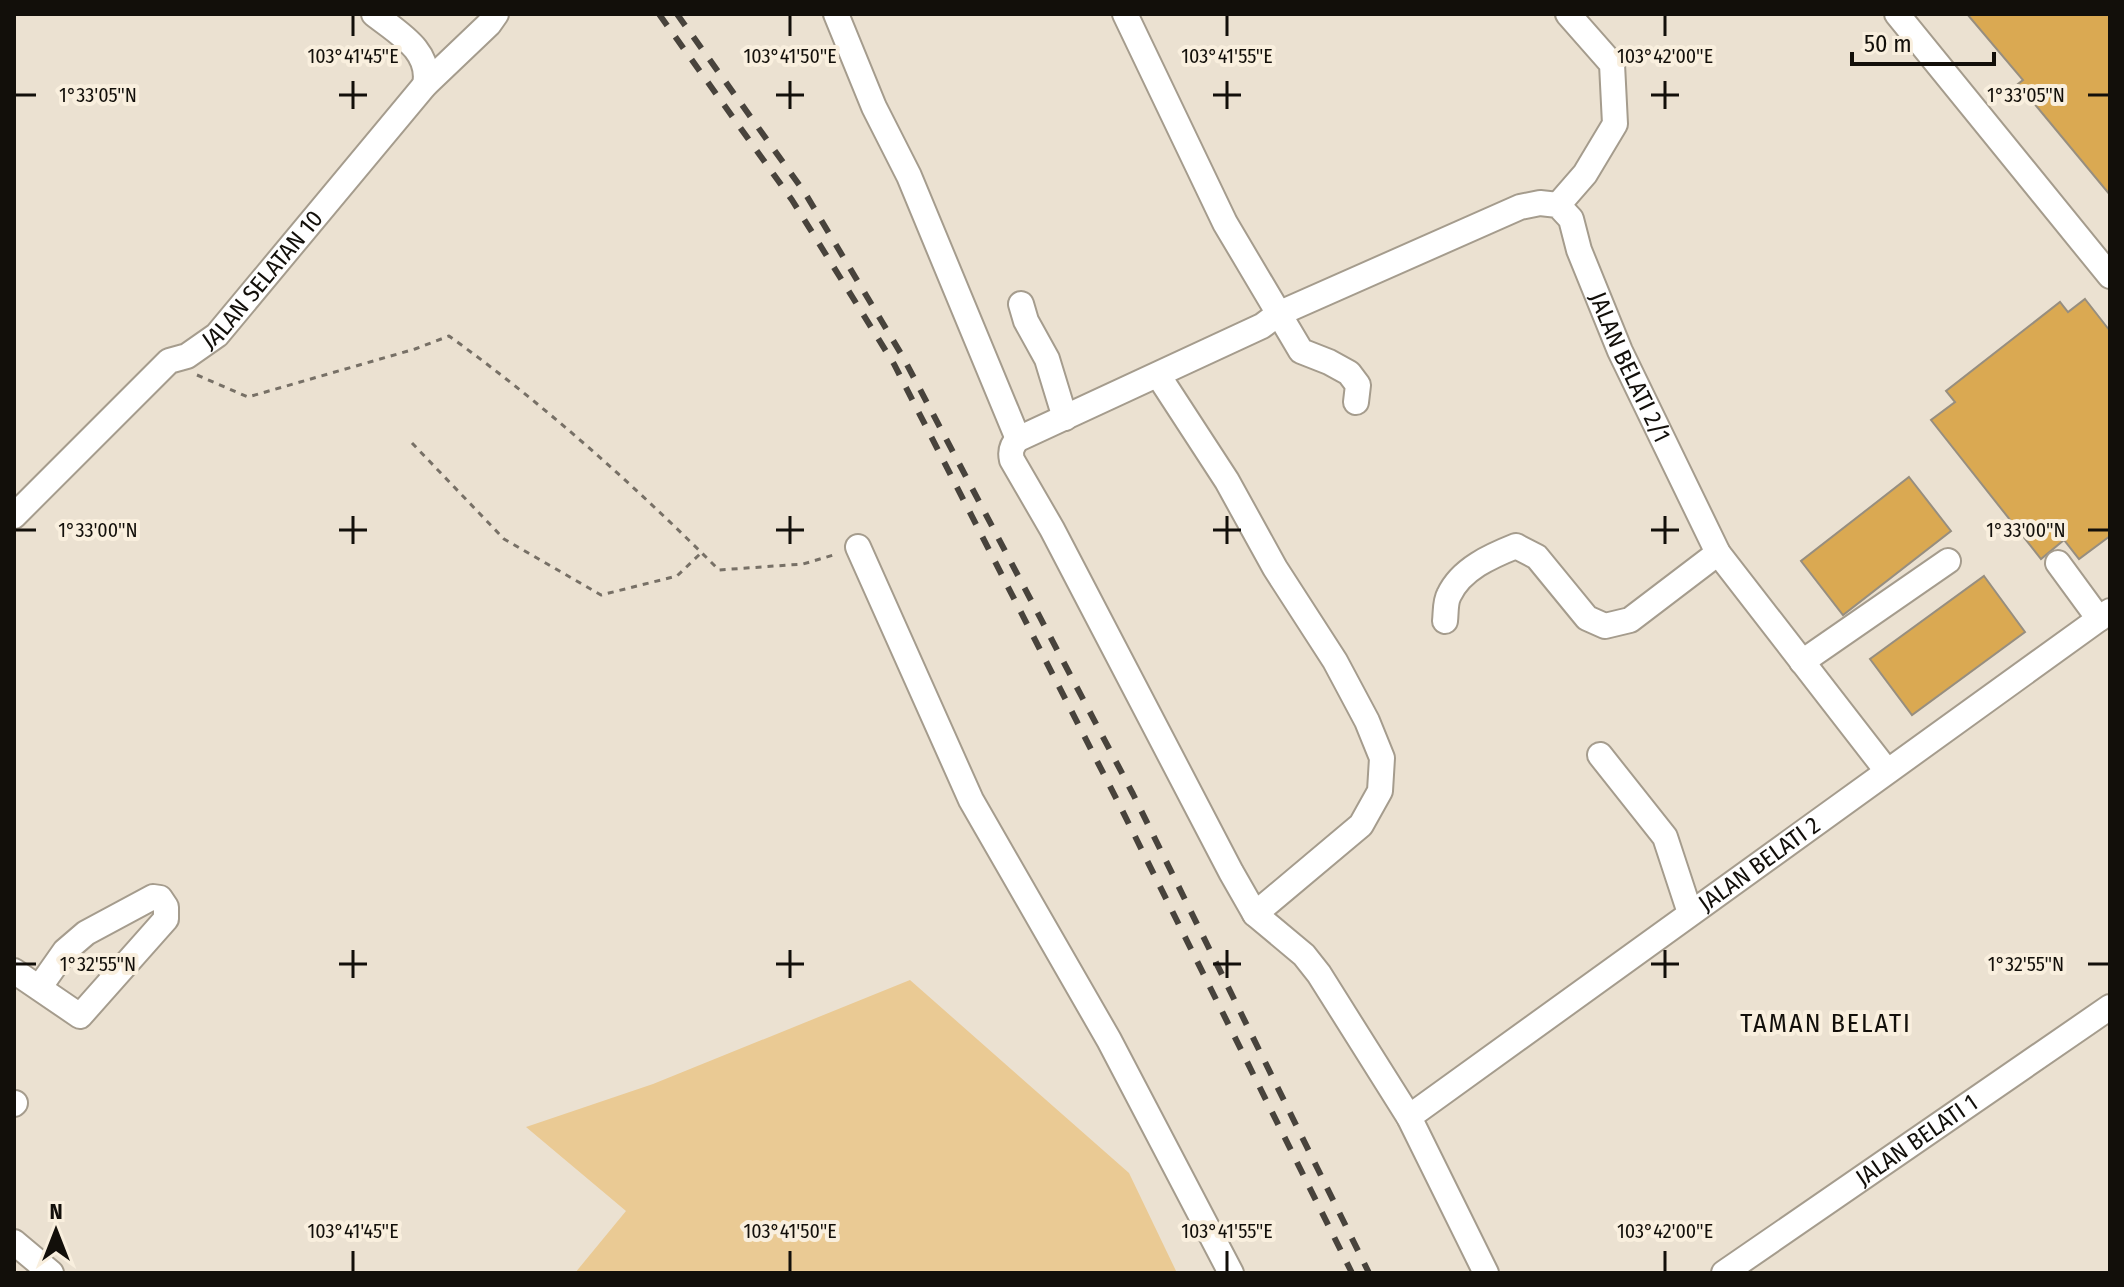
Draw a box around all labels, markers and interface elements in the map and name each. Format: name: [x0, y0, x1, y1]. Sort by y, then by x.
scale bar: [1852, 16, 1994, 66]
text: 50 m: [1864, 30, 1912, 58]
text: 103°41'45"E: [307, 44, 399, 68]
text: 103°41'50"E: [743, 44, 837, 68]
text: 103°41'55"E: [1181, 44, 1273, 68]
text: 103°42'00"E: [1617, 44, 1713, 68]
text: 1°33'05"N: [59, 83, 137, 107]
text: 1°33'05"N: [1987, 83, 2065, 107]
street label: JALAN SELATAN 10: [197, 205, 329, 355]
street label: JALAN BELATI 2/1: [1584, 288, 1676, 447]
text: 1°33'00"N: [58, 518, 138, 542]
text: 1°33'00"N: [1986, 518, 2066, 542]
street label: JALAN BELATI 2: [1693, 811, 1825, 917]
text: 1°32'55"N: [60, 952, 136, 976]
text: 1°32'55"N: [1988, 952, 2064, 976]
district label: TAMAN BELATI: [1740, 1008, 1912, 1039]
street label: JALAN BELATI 1: [1850, 1089, 1983, 1192]
north arrow: [16, 1191, 96, 1271]
text: N: [49, 1198, 63, 1225]
text: 103°41'45"E: [307, 1219, 399, 1243]
text: 103°41'50"E: [743, 1219, 837, 1243]
text: 103°41'55"E: [1181, 1219, 1273, 1243]
text: 103°42'00"E: [1617, 1219, 1713, 1243]

